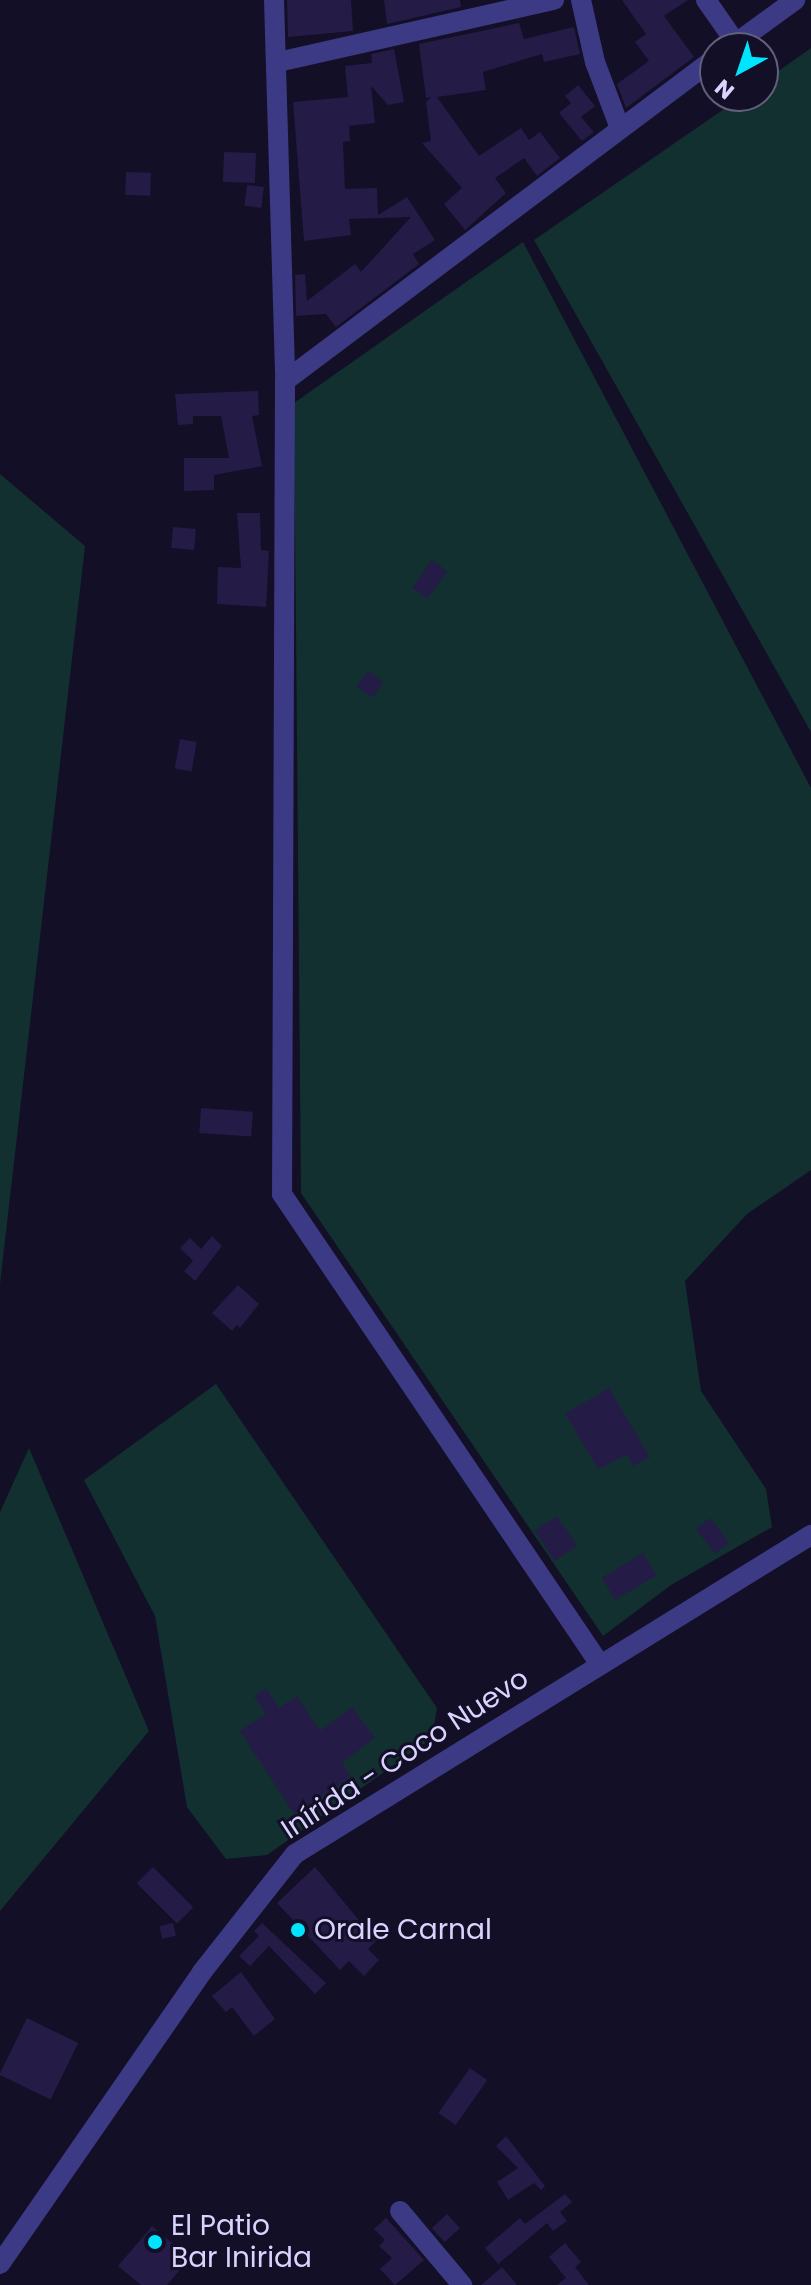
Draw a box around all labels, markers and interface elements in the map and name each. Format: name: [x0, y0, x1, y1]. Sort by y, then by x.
north arrow: [699, 32, 779, 112]
text: N: [708, 72, 741, 106]
street label: Inírida - Coco Nuevo: [275, 1662, 535, 1846]
place label: Orale Carnal: [314, 1913, 492, 1947]
marker: Orale Carnal: [289, 1921, 307, 1939]
place label: El Patio Bar Inirida: [171, 2209, 312, 2275]
marker: El Patio Bar Inirida: [146, 2233, 164, 2251]

